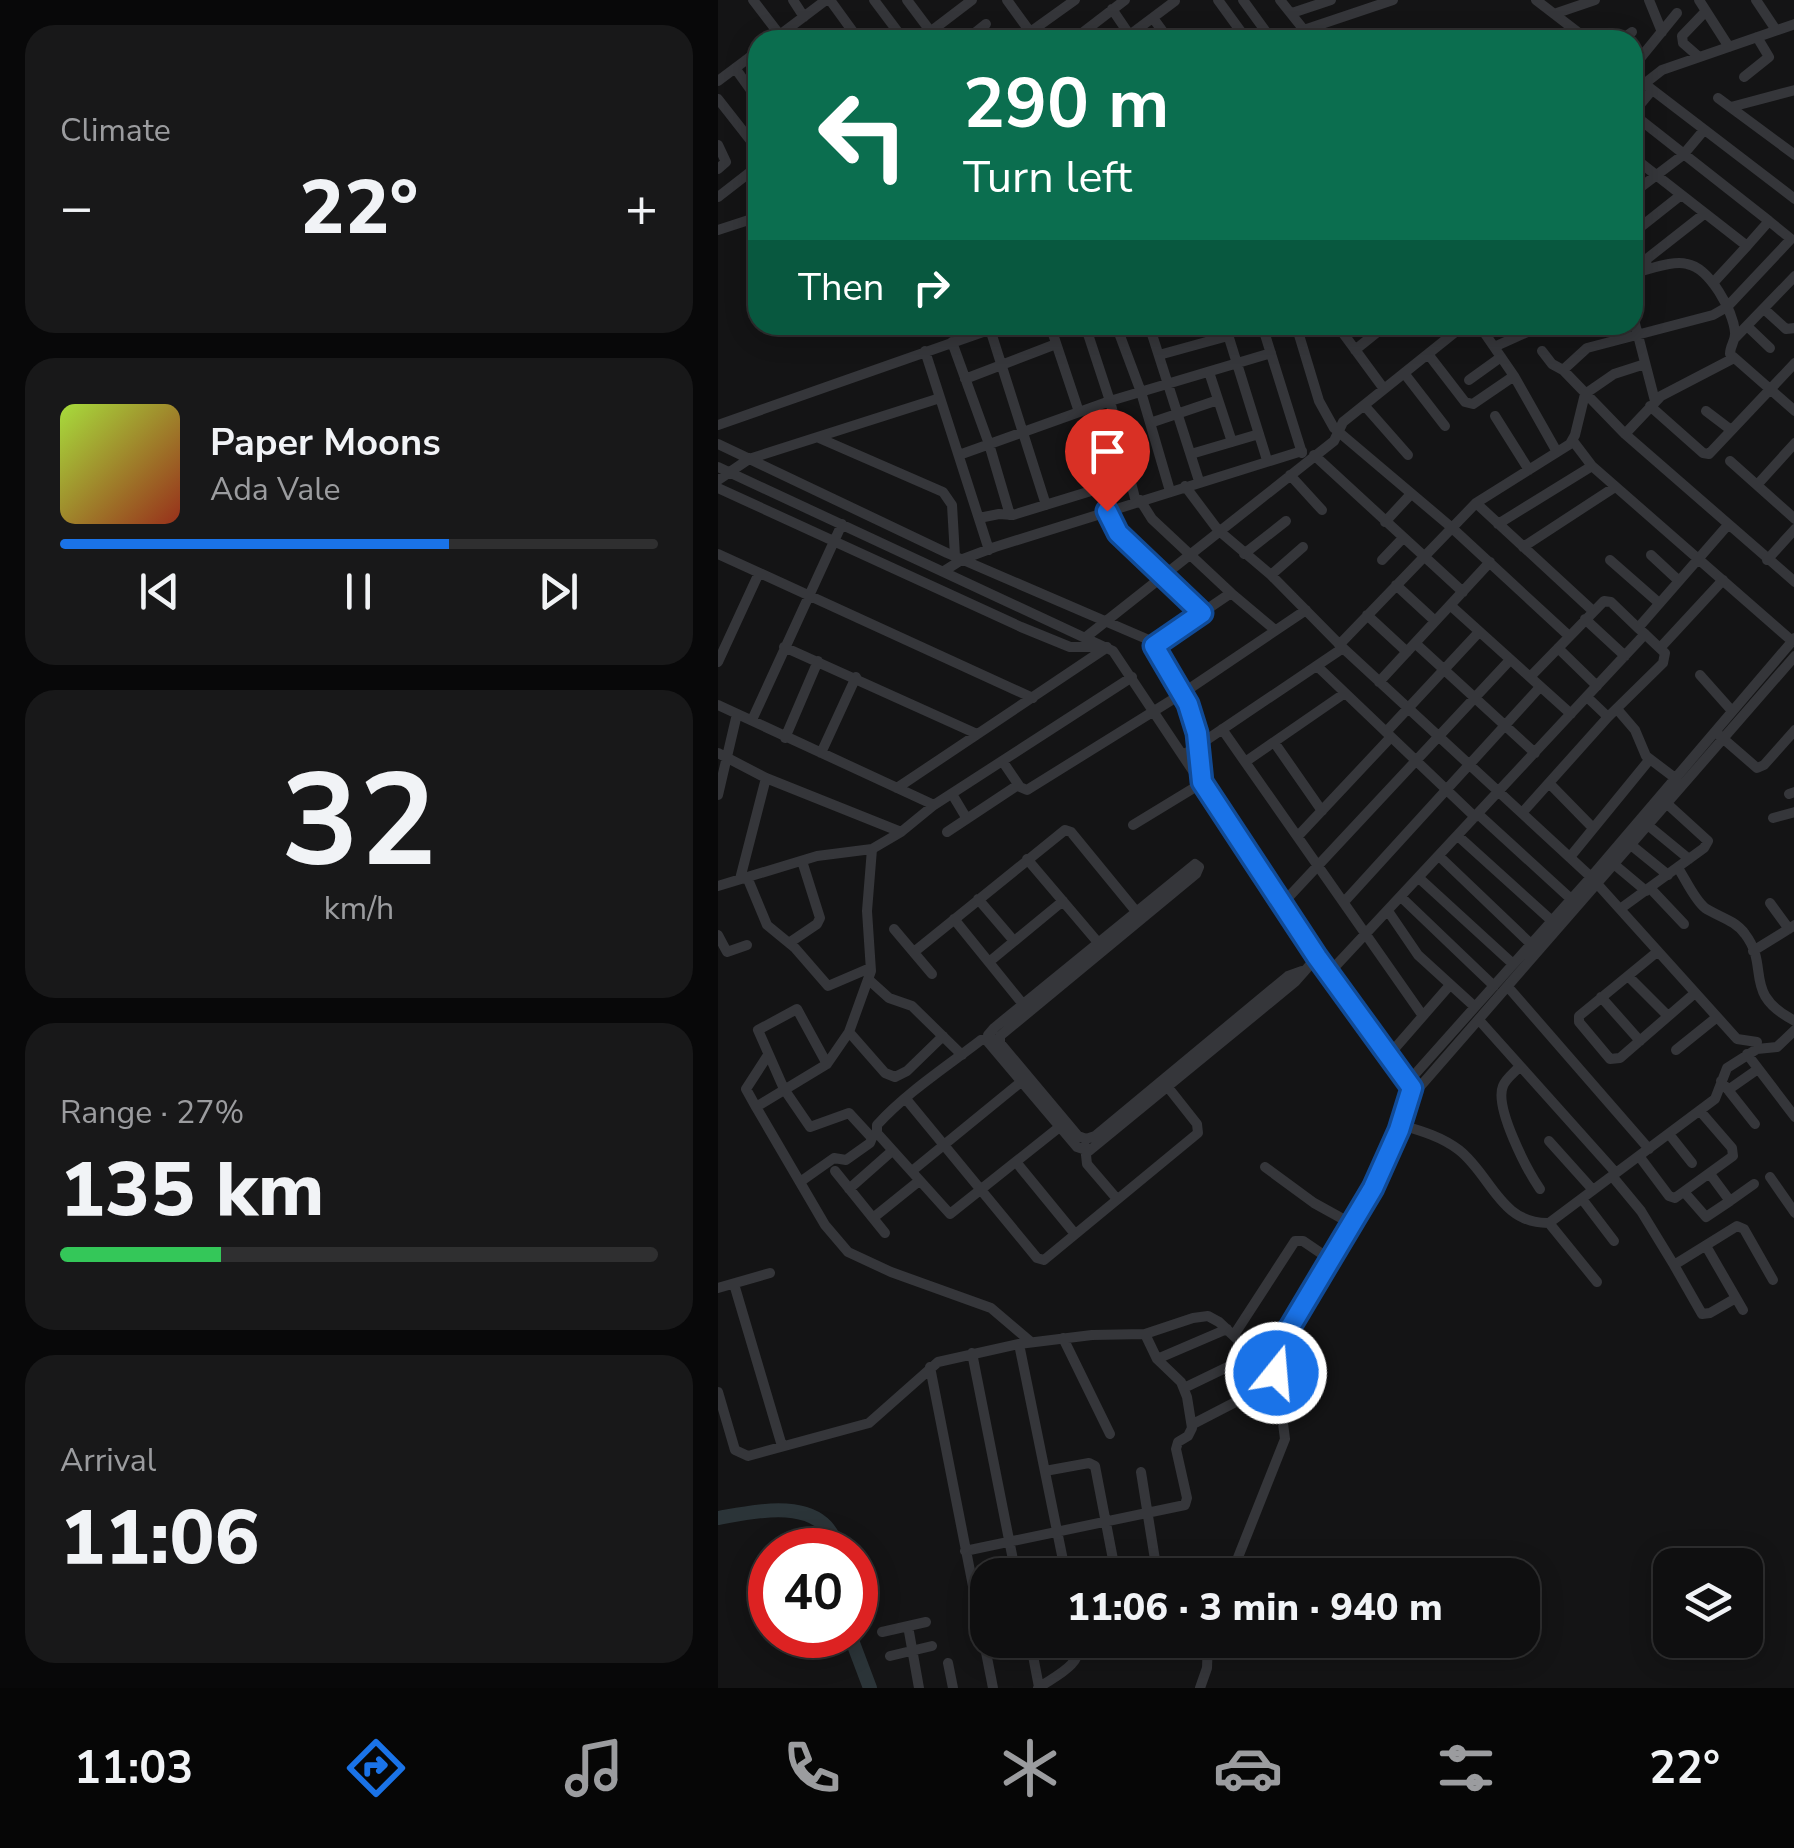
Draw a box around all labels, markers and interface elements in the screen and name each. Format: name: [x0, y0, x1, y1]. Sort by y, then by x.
text: 290 m: [963, 56, 1169, 152]
icon: left: [798, 70, 928, 200]
text: Climate: [60, 109, 171, 152]
text: Turn left: [963, 147, 1132, 208]
text: 22°: [300, 157, 418, 259]
text: −: [60, 170, 93, 245]
text: +: [625, 170, 658, 245]
icon: right: [904, 260, 959, 315]
text: Then: [798, 262, 884, 313]
pin: [1065, 409, 1150, 512]
text: Paper Moons: [210, 417, 441, 468]
icon: arrive: [1080, 424, 1135, 479]
text: Ada Vale: [210, 468, 341, 511]
icon: previous: [132, 564, 187, 619]
icon: pause: [331, 564, 386, 619]
icon: next: [531, 564, 586, 619]
text: 32: [281, 733, 437, 910]
text: km/h: [324, 887, 394, 930]
text: Range · 27%: [60, 1091, 244, 1134]
text: 135 km: [60, 1139, 324, 1241]
position arrow: [1224, 1321, 1328, 1425]
text: Arrival: [60, 1439, 156, 1482]
text: 11:06: [60, 1487, 260, 1589]
speed limit sign: 40: [748, 1528, 878, 1658]
map controls: [1653, 1548, 1763, 1658]
button: layers: [1653, 1548, 1763, 1658]
text: 11:06 · 3 min · 940 m: [1067, 1582, 1443, 1633]
icon: directions: [341, 1733, 411, 1803]
icon: music: [559, 1733, 629, 1803]
icon: phone: [777, 1733, 847, 1803]
icon: climate: [995, 1733, 1065, 1803]
icon: car: [1213, 1733, 1283, 1803]
icon: filters: [1431, 1733, 1501, 1803]
text: 11:03: [74, 1738, 193, 1799]
text: 22°: [1649, 1738, 1720, 1799]

